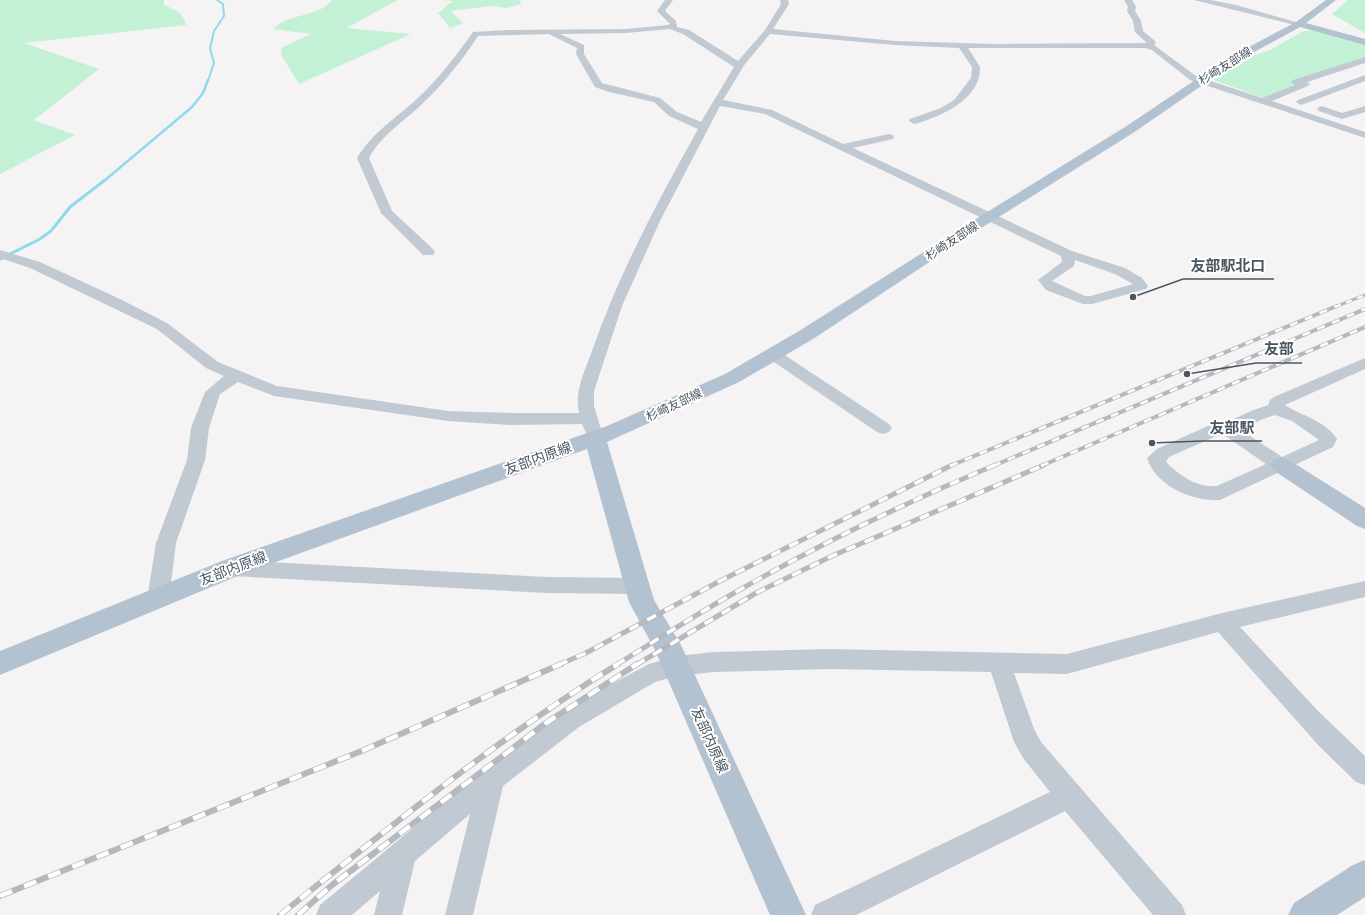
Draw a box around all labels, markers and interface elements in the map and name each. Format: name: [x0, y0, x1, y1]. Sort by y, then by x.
street label: 杉崎友部線: [1195, 43, 1254, 88]
street label: 杉崎友部線: [922, 218, 981, 263]
callout: 友部駅北口: [1183, 252, 1274, 279]
text: 友部駅北口: [1190, 256, 1266, 275]
callout: 友部: [1256, 336, 1302, 363]
text: 友部: [1264, 339, 1294, 358]
street label: 杉崎友部線: [643, 385, 704, 424]
callout: 友部駅: [1201, 414, 1262, 441]
text: 友部駅: [1209, 418, 1255, 437]
street label: 友部内原線: [502, 438, 574, 478]
street label: 友部内原線: [197, 547, 269, 589]
street label: 友部内原線: [688, 704, 732, 776]

